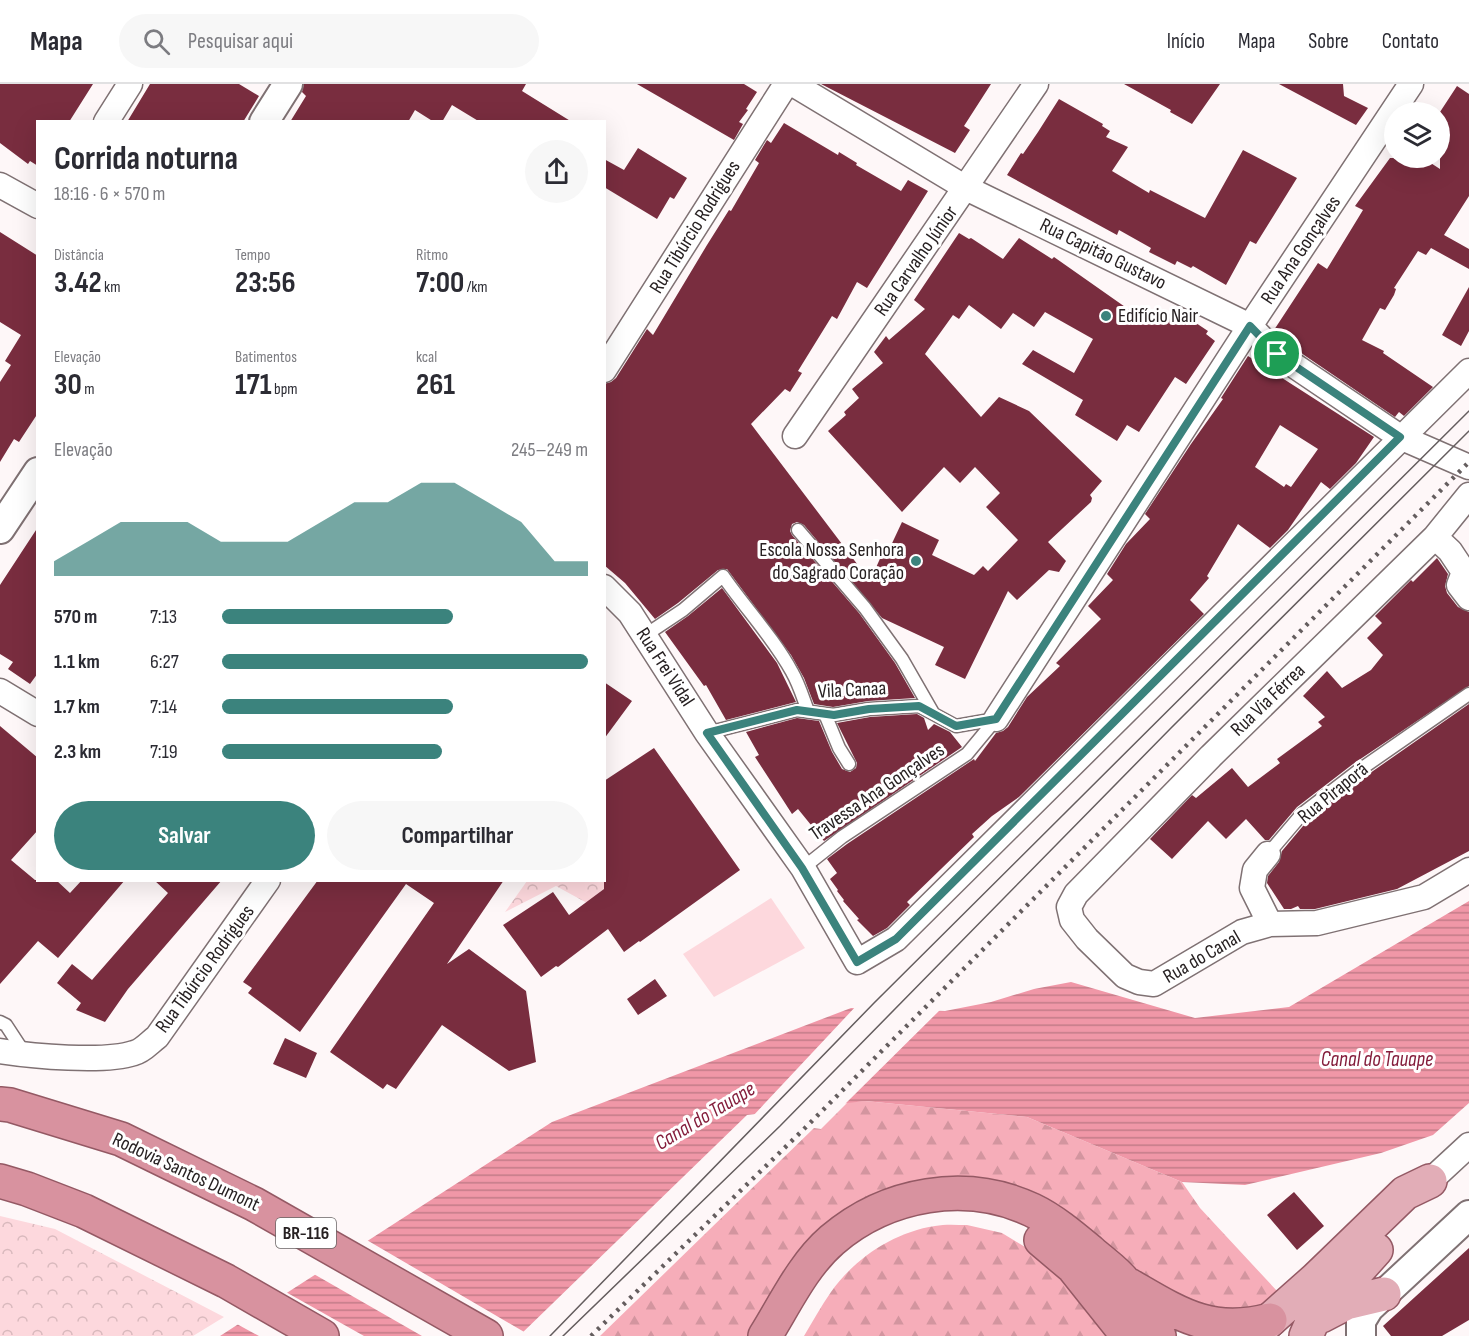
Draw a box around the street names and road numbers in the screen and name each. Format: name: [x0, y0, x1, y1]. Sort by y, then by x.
street label: Rua Tibúrcio Rodrigues: [644, 156, 746, 298]
street label: Rua Ana Gonçalves: [1256, 191, 1346, 309]
street label: Rua Carvalho Júnior: [869, 201, 963, 321]
street label: Rua Capitão Gustavo: [1036, 213, 1170, 295]
street label: Rua Frei Vidal: [631, 623, 699, 711]
street label: Rua Via Férrea: [1226, 659, 1310, 741]
street label: Vila Canaa: [817, 676, 887, 704]
street label: Travessa Ana Gonçalves: [805, 738, 949, 846]
street label: Rua Piraporã: [1293, 757, 1373, 829]
street label: Rua Tibúrcio Rodrigues: [151, 900, 259, 1038]
street label: Rua do Canal: [1159, 925, 1245, 989]
street label: Rodovia Santos Dumont: [109, 1127, 263, 1217]
road number: BR-116: [276, 1218, 336, 1248]

